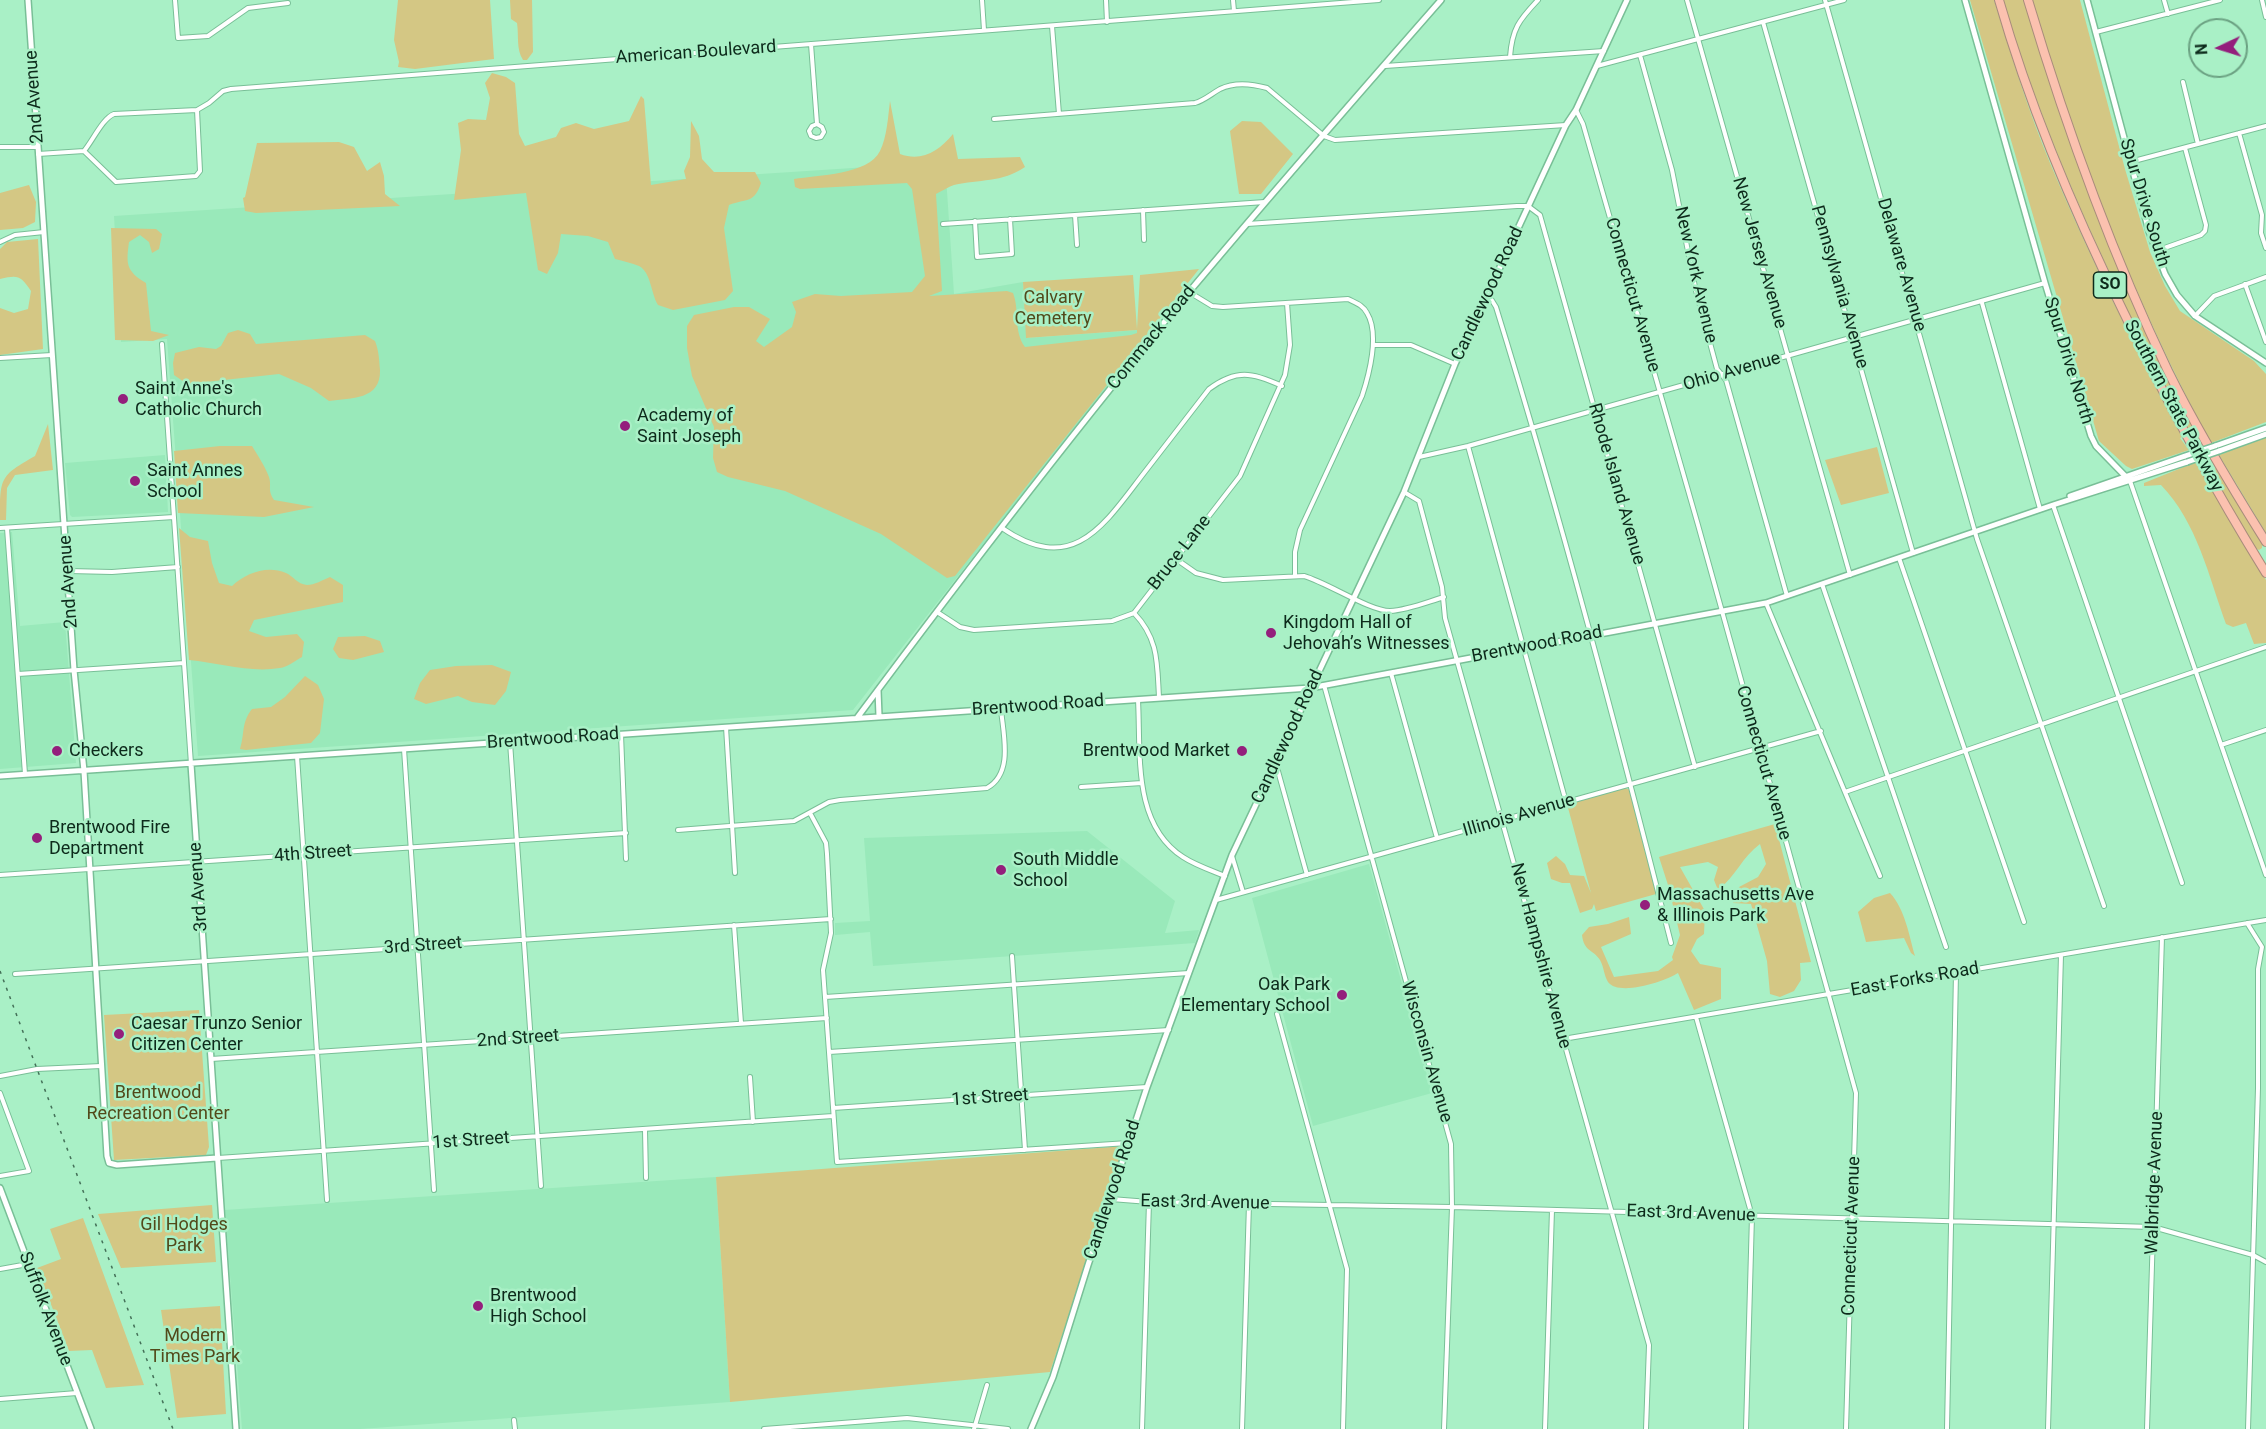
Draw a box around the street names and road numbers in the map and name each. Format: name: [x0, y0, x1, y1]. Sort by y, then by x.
street label: American Boulevard: [615, 37, 777, 69]
street label: 2nd Avenue: [21, 50, 49, 144]
street label: Spur Drive South: [2114, 136, 2174, 270]
street label: New Jersey Avenue: [1727, 175, 1791, 331]
street label: Delaware Avenue: [1872, 196, 1930, 334]
street label: Pennsylvania Avenue: [1805, 203, 1873, 371]
street label: New York Avenue: [1669, 205, 1721, 345]
street label: Connecticut Avenue: [1600, 215, 1664, 375]
street label: Candlewood Road: [1447, 224, 1529, 364]
road number: SO: [2094, 272, 2126, 298]
street label: Commack Road: [1103, 282, 1201, 394]
street label: Spur Drive North: [2038, 295, 2098, 427]
street label: Southern State Parkway: [2119, 317, 2227, 495]
street label: Ohio Avenue: [1681, 348, 1783, 396]
street label: Rhode Island Avenue: [1583, 401, 1649, 567]
street label: Bruce Lane: [1144, 511, 1216, 595]
street label: 2nd Avenue: [55, 535, 83, 629]
street label: Brentwood Road: [1470, 622, 1604, 668]
street label: Candlewood Road: [1247, 667, 1329, 807]
street label: Connecticut Avenue: [1731, 683, 1795, 843]
street label: Brentwood Road: [971, 691, 1105, 721]
street label: Brentwood Road: [486, 724, 620, 754]
street label: Illinois Avenue: [1461, 790, 1577, 842]
street label: 4th Street: [273, 841, 353, 867]
street label: 3rd Avenue: [185, 842, 213, 932]
street label: New Hampshire Avenue: [1505, 861, 1575, 1051]
street label: 3rd Street: [383, 933, 463, 959]
street label: East Forks Road: [1849, 958, 1981, 1002]
street label: Wisconsin Avenue: [1395, 979, 1457, 1125]
street label: 2nd Street: [476, 1025, 560, 1053]
street label: 1st Street: [951, 1085, 1029, 1111]
street label: Walbridge Avenue: [2142, 1111, 2168, 1255]
street label: Candlewood Road: [1080, 1117, 1146, 1263]
street label: 1st Street: [432, 1128, 510, 1154]
street label: Connecticut Avenue: [1838, 1156, 1866, 1316]
street label: East 3rd Avenue: [1140, 1191, 1270, 1215]
street label: East 3rd Avenue: [1626, 1201, 1756, 1227]
street label: Suffolk Avenue: [13, 1249, 77, 1369]

